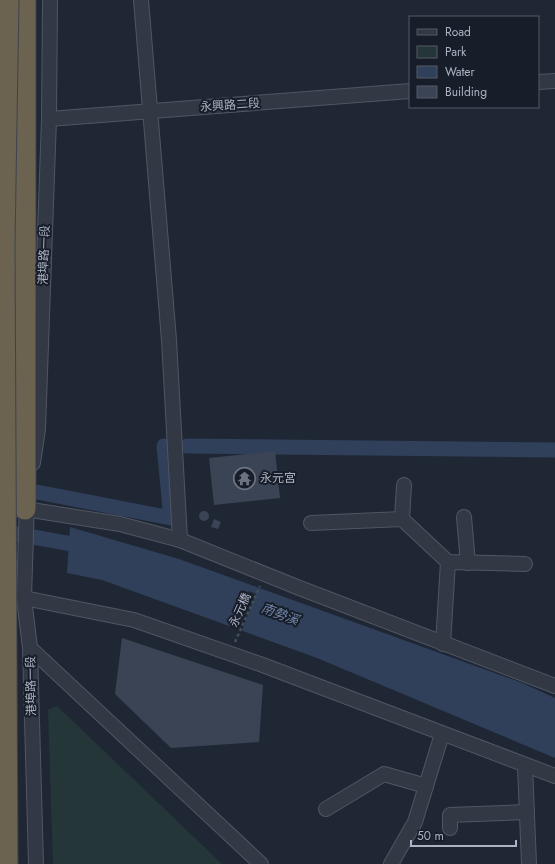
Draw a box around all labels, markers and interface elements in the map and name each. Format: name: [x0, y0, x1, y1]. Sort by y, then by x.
legend: [409, 16, 539, 108]
text: Road: [445, 23, 471, 41]
text: Park: [445, 43, 467, 61]
text: Water: [445, 63, 476, 81]
text: Building: [445, 83, 487, 101]
street label: 永興路二段: [199, 94, 261, 116]
street label: 港埠路一段: [34, 225, 54, 285]
temple icon: 永元宮: [231, 465, 257, 491]
place label: 永元宮: [260, 469, 296, 487]
street label: 永元橋: [224, 590, 256, 630]
water label: 南勢溪: [258, 598, 303, 630]
street label: 港埠路一段: [21, 656, 41, 716]
scale bar: [411, 822, 516, 848]
text: 50 m: [417, 827, 444, 845]

